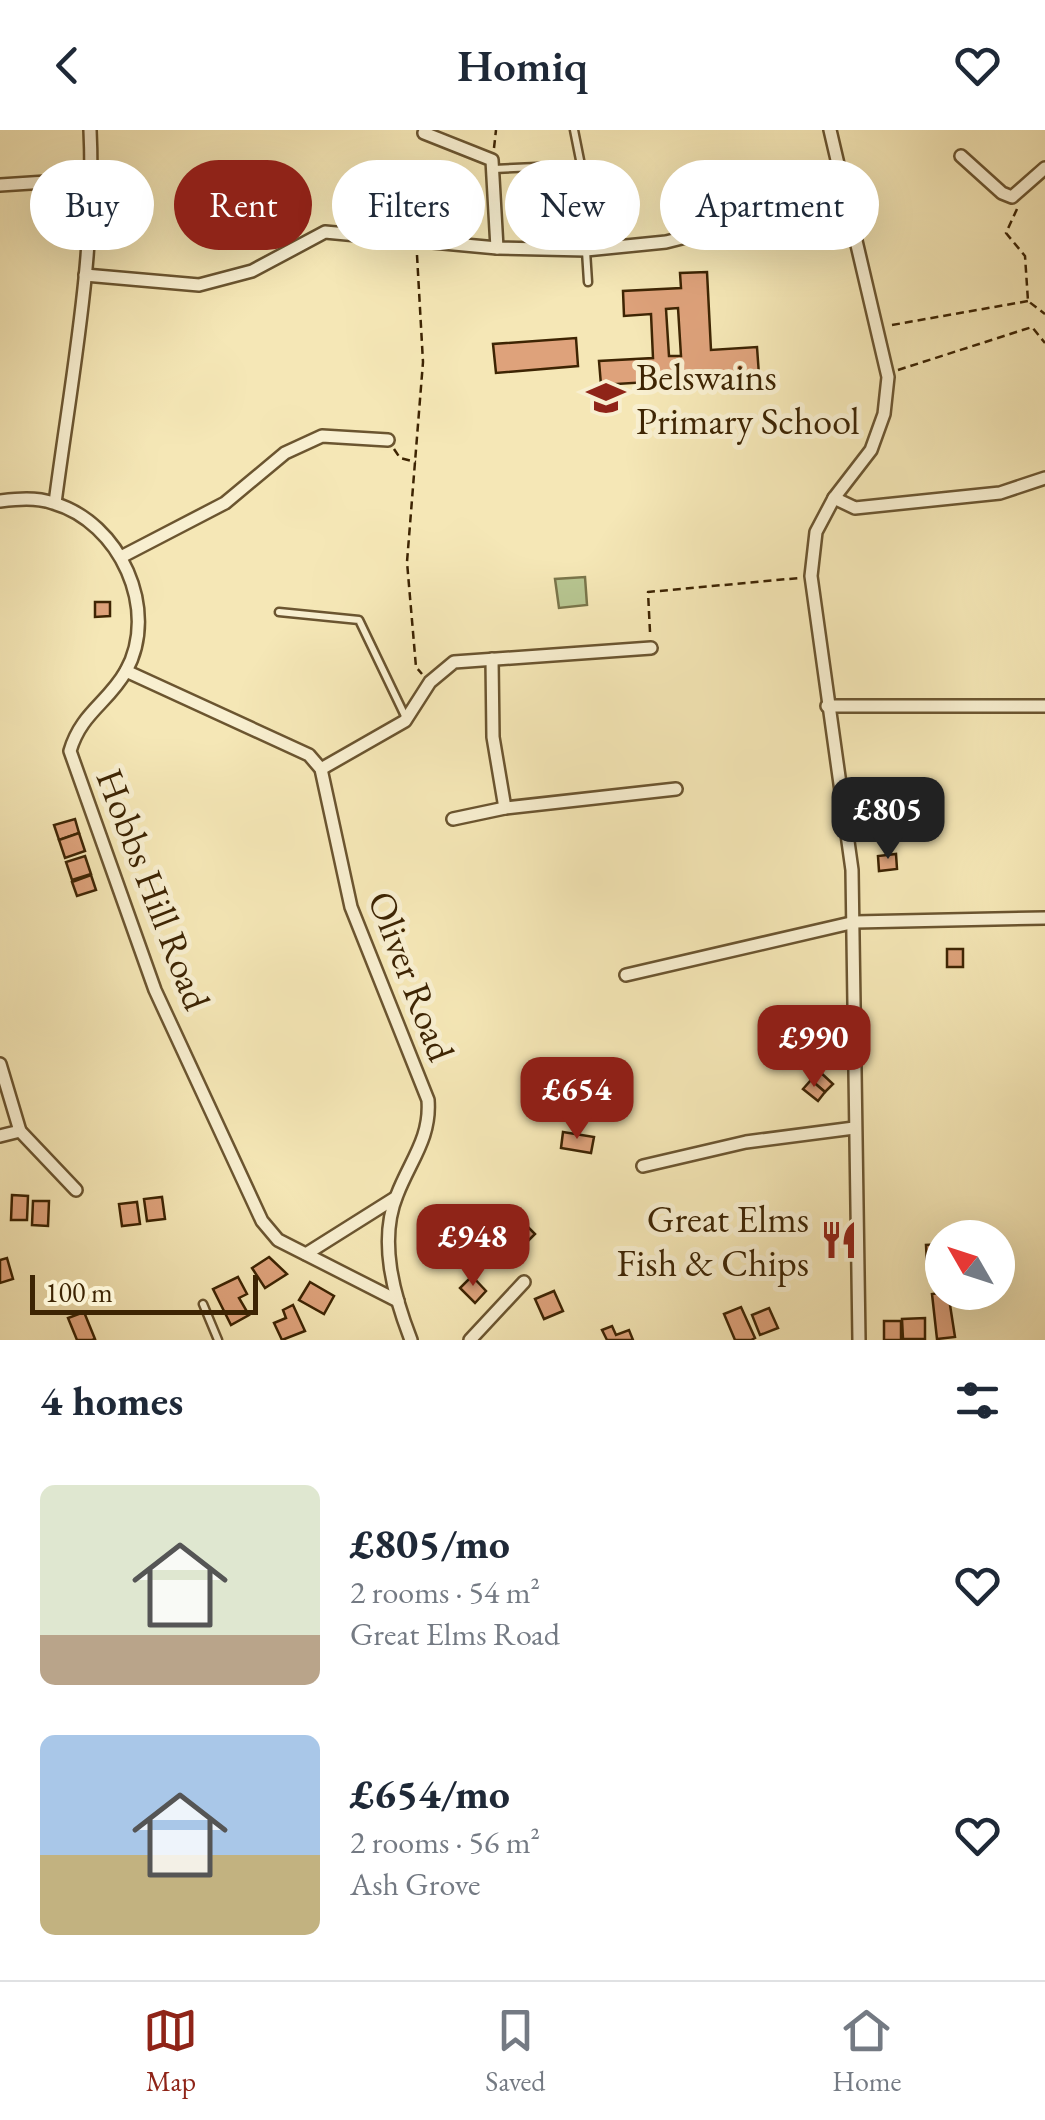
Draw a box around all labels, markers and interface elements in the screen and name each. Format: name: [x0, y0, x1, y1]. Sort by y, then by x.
text: Homiq: [457, 36, 588, 94]
icon: back: [40, 38, 95, 93]
icon: heart: [950, 38, 1005, 93]
chip: Buy: [30, 160, 154, 250]
chip: Rent: [174, 160, 312, 250]
chip: Filters: [332, 160, 485, 250]
chip: New: [505, 160, 640, 250]
chip: Apartment: [660, 160, 879, 250]
place label: Belswains Primary School: [636, 352, 860, 445]
school or university icon: Belswains Primary School: [585, 377, 627, 419]
street label: Hobbs Hill Road: [86, 762, 223, 1017]
pin: £805: [829, 777, 947, 862]
text: £805: [854, 788, 922, 830]
street label: Oliver Road: [357, 884, 467, 1068]
pin: £990: [755, 1005, 873, 1090]
text: £990: [780, 1016, 848, 1058]
pin: £654: [518, 1057, 636, 1142]
text: £654: [543, 1068, 611, 1110]
place label: Great Elms Fish & Chips: [617, 1194, 809, 1287]
pin: £948: [414, 1204, 532, 1289]
text: £948: [439, 1215, 507, 1257]
restaurant icon: Great Elms Fish & Chips: [818, 1219, 860, 1261]
north arrow: [925, 1220, 1015, 1310]
map controls: [925, 1220, 1015, 1310]
scale bar: [30, 1270, 258, 1314]
text: 100 m: [45, 1274, 113, 1310]
text: 4 homes: [40, 1373, 183, 1428]
icon: filters: [950, 1373, 1005, 1428]
text: £805/mo: [350, 1516, 510, 1571]
icon: home: [120, 1525, 240, 1645]
icon: heart: [950, 1558, 1005, 1613]
text: 2 rooms · 54 m²: [350, 1571, 540, 1613]
text: Great Elms Road: [350, 1613, 560, 1655]
text: £654/mo: [350, 1766, 510, 1821]
icon: home: [120, 1775, 240, 1895]
icon: heart: [950, 1808, 1005, 1863]
text: 2 rooms · 56 m²: [350, 1821, 540, 1863]
text: Ash Grove: [350, 1863, 480, 1905]
tab: Map: [143, 2003, 198, 2099]
tab: Saved: [485, 2003, 545, 2099]
tab: Home: [832, 2003, 902, 2099]

